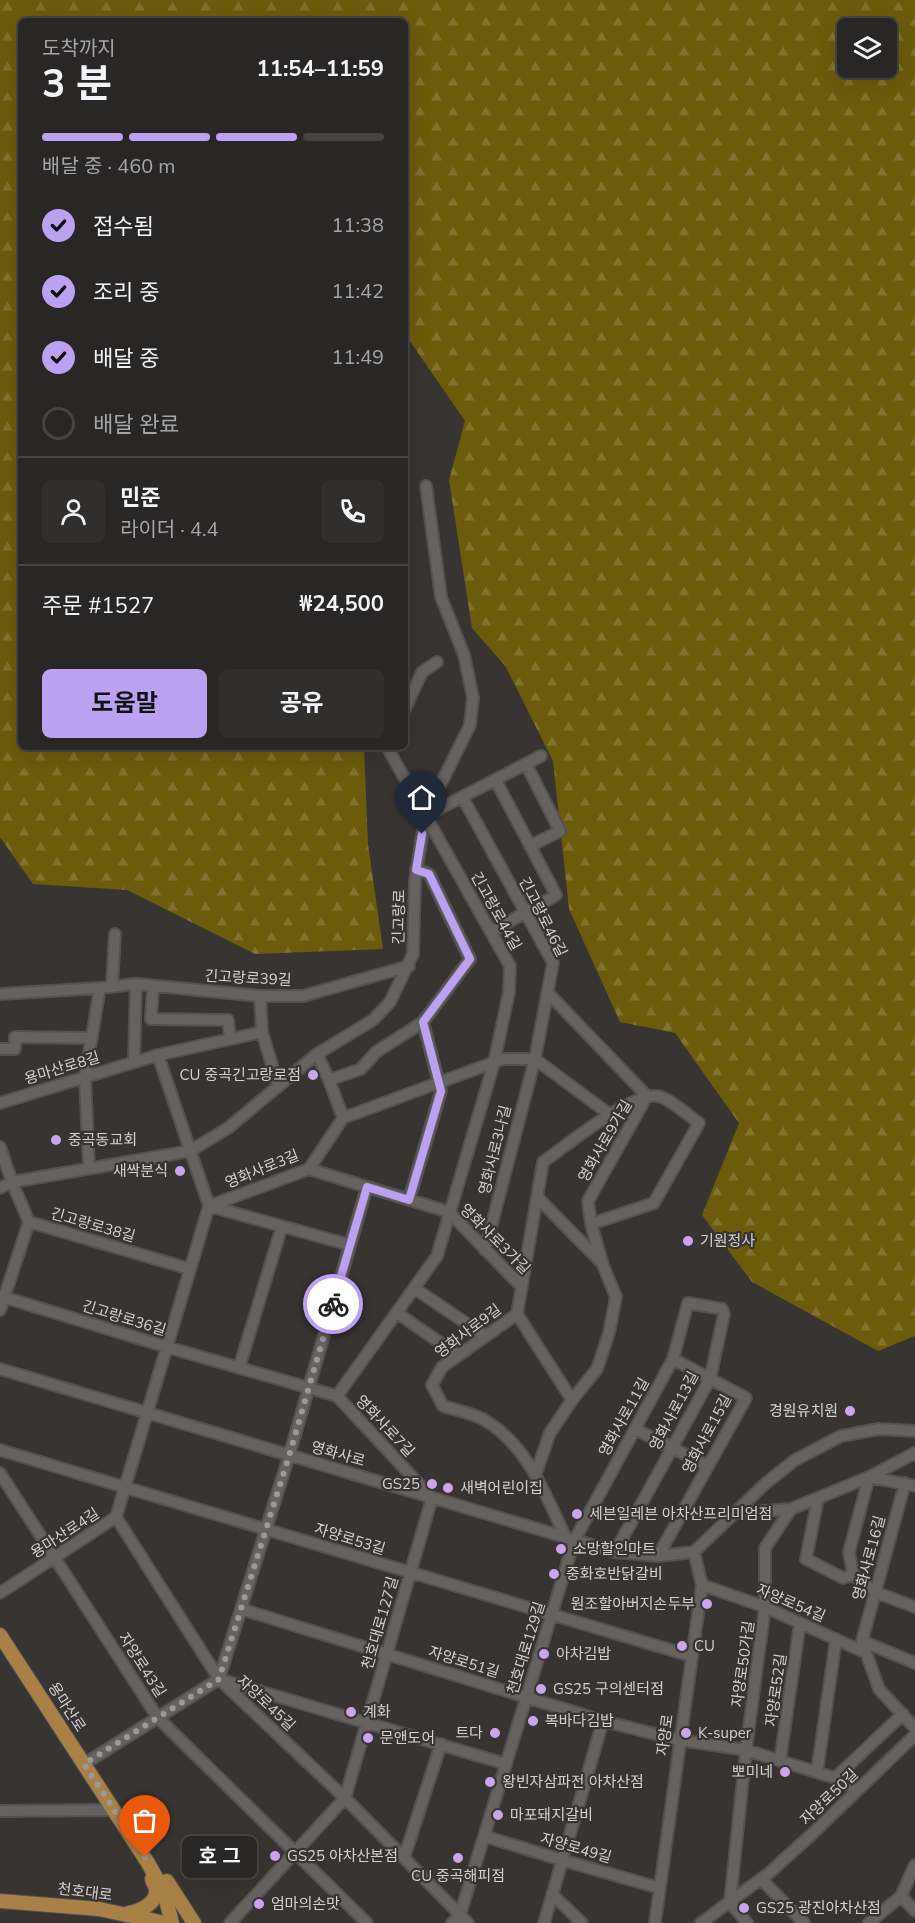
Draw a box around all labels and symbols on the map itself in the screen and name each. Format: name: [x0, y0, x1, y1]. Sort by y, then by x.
pin: [396, 772, 447, 834]
street label: 긴고랑로44길: [466, 868, 526, 954]
street label: 긴고랑로46길: [514, 874, 572, 960]
street label: 긴고랑로: [389, 889, 409, 945]
street label: 긴고랑로39길: [204, 966, 292, 990]
street label: 용마산로8길: [22, 1047, 102, 1089]
place label: CU 중곡긴고랑로점: [180, 1065, 301, 1085]
marker: CU 중곡긴고랑로점: [306, 1068, 320, 1082]
street label: 영화사로9가길: [573, 1096, 637, 1186]
street label: 영화사로3나길: [474, 1103, 516, 1197]
place label: 중곡동교회: [68, 1130, 137, 1150]
marker: 중곡동교회: [49, 1133, 63, 1147]
street label: 영화사로3길: [222, 1145, 302, 1193]
place label: 새싹분식: [113, 1161, 168, 1181]
marker: 새싹분식: [173, 1164, 187, 1178]
street label: 영화사로3가길: [455, 1199, 535, 1279]
street label: 긴고랑로38길: [48, 1203, 138, 1247]
place label: 기원정사: [700, 1231, 755, 1251]
marker: 기원정사: [681, 1234, 695, 1248]
courier: [303, 1274, 363, 1334]
street label: 긴고랑로36길: [79, 1296, 169, 1340]
street label: 영화사로9길: [431, 1300, 505, 1362]
street label: 영화사로13길: [645, 1368, 703, 1454]
street label: 영화사로11길: [594, 1374, 654, 1460]
street label: 영화사로7길: [351, 1391, 419, 1461]
street label: 영화사로15길: [678, 1391, 736, 1477]
place label: 경원유치원: [769, 1401, 838, 1421]
marker: 경원유치원: [843, 1404, 857, 1418]
street label: 영화사로: [309, 1437, 367, 1471]
place label: GS25: [382, 1474, 420, 1494]
marker: GS25: [425, 1477, 439, 1491]
place label: 새벽어린이집: [460, 1478, 543, 1498]
marker: 새벽어린이집: [441, 1481, 455, 1495]
street label: 용마산로4길: [27, 1503, 103, 1563]
place label: 세븐일레븐 아차산프리미엄점: [589, 1504, 772, 1524]
marker: 세븐일레븐 아차산프리미엄점: [570, 1507, 584, 1521]
street label: 영화사로16길: [848, 1513, 890, 1603]
street label: 자양로53길: [312, 1519, 388, 1559]
place label: 소망할인마트: [573, 1539, 656, 1559]
marker: 소망할인마트: [554, 1542, 568, 1556]
place label: 중화호반닭갈비: [566, 1564, 663, 1584]
marker: 중화호반닭갈비: [547, 1567, 561, 1581]
street label: 천호대로127길: [357, 1574, 403, 1672]
street label: 자양로54길: [753, 1579, 829, 1627]
place label: 원조할아버지손두부: [571, 1594, 695, 1614]
marker: 원조할아버지손두부: [700, 1597, 714, 1611]
street label: 천호대로129길: [502, 1599, 550, 1697]
street label: 자양로50가길: [727, 1620, 759, 1708]
street label: 자양로43길: [114, 1629, 170, 1701]
place label: CU: [694, 1636, 715, 1656]
marker: CU: [675, 1639, 689, 1653]
street label: 자양로51길: [426, 1642, 502, 1682]
place label: 아차김밥: [556, 1644, 611, 1664]
marker: 아차김밥: [537, 1647, 551, 1661]
street label: 자양로52길: [761, 1652, 791, 1728]
street label: 자양로45길: [232, 1671, 300, 1735]
street label: 용마산로: [44, 1678, 90, 1736]
place label: GS25 구의센터점: [553, 1679, 664, 1699]
marker: GS25 구의센터점: [534, 1682, 548, 1696]
place label: 계화: [363, 1702, 391, 1722]
marker: 계화: [344, 1705, 358, 1719]
place label: 복바다김밥: [545, 1711, 614, 1731]
street label: 자양로: [652, 1713, 678, 1757]
marker: 복바다김밥: [526, 1714, 540, 1728]
place label: 트다: [455, 1723, 483, 1743]
place label: K-super: [698, 1723, 752, 1743]
marker: 트다: [488, 1726, 502, 1740]
marker: K-super: [679, 1726, 693, 1740]
place label: 문앤도어: [380, 1728, 435, 1748]
marker: 문앤도어: [361, 1731, 375, 1745]
place label: 뽀미네: [732, 1762, 773, 1782]
street label: 자양로50길: [796, 1764, 862, 1830]
marker: 뽀미네: [778, 1765, 792, 1779]
place label: 왕빈자삼파전 아차산점: [502, 1772, 644, 1792]
marker: 왕빈자삼파전 아차산점: [483, 1775, 497, 1789]
pin: [119, 1795, 170, 1857]
place label: 마포돼지갈비: [510, 1805, 593, 1825]
marker: 마포돼지갈비: [491, 1808, 505, 1822]
street label: 자양로49길: [538, 1828, 614, 1868]
callout: 호 그: [181, 1836, 256, 1878]
place label: GS25 아차산본점: [287, 1846, 398, 1866]
marker: GS25 아차산본점: [268, 1849, 282, 1863]
marker: CU 중곡해피점: [451, 1851, 465, 1865]
place label: CU 중곡해피점: [411, 1866, 505, 1886]
street label: 천호대로: [56, 1879, 114, 1905]
place label: 엄마의손맛: [271, 1894, 340, 1914]
marker: 엄마의손맛: [252, 1897, 266, 1911]
place label: GS25 광진아차산점: [756, 1898, 881, 1918]
marker: GS25 광진아차산점: [737, 1901, 751, 1915]

